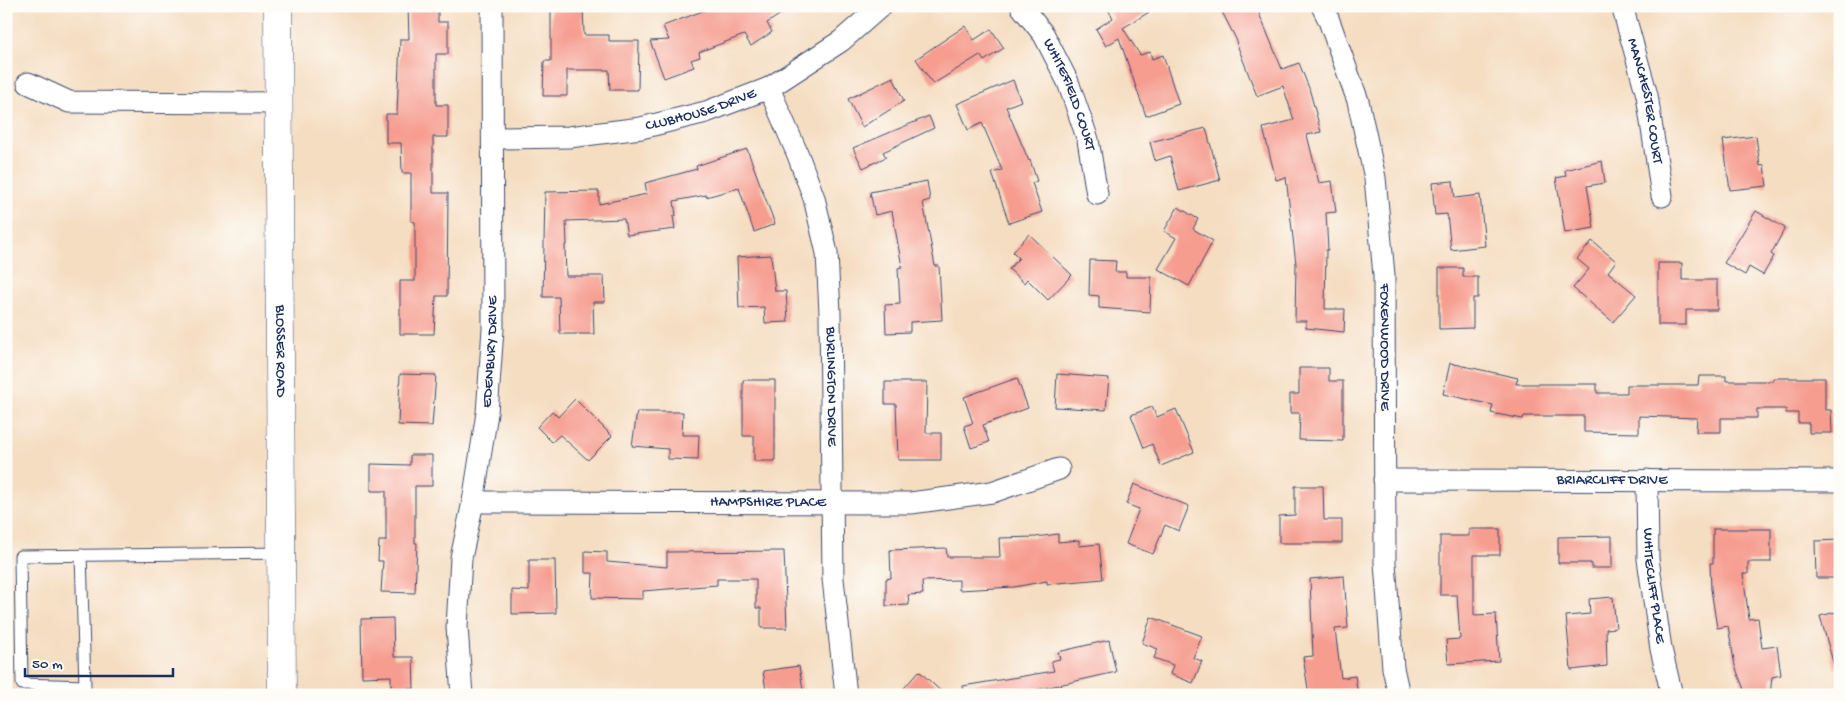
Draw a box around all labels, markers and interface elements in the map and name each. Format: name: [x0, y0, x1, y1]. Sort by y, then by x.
street label: WHITEFIELD COURT: [1038, 36, 1099, 153]
street label: MANCHESTER COURT: [1623, 36, 1666, 166]
street label: CLUBHOUSE DRIVE: [644, 84, 759, 136]
street label: FOXENWOOD DRIVE: [1375, 283, 1393, 411]
street label: EDENBURY DRIVE: [478, 295, 502, 408]
street label: BLOSSER ROAD: [271, 304, 289, 397]
street label: BURLINGTON DRIVE: [821, 326, 841, 447]
street label: BRIARCLIFF DRIVE: [1555, 471, 1668, 490]
street label: HAMPSHIRE PLACE: [710, 494, 827, 512]
street label: WHITECLIFF PLACE: [1639, 528, 1669, 645]
scale bar: [25, 646, 172, 678]
text: 50 m: [32, 656, 63, 674]

